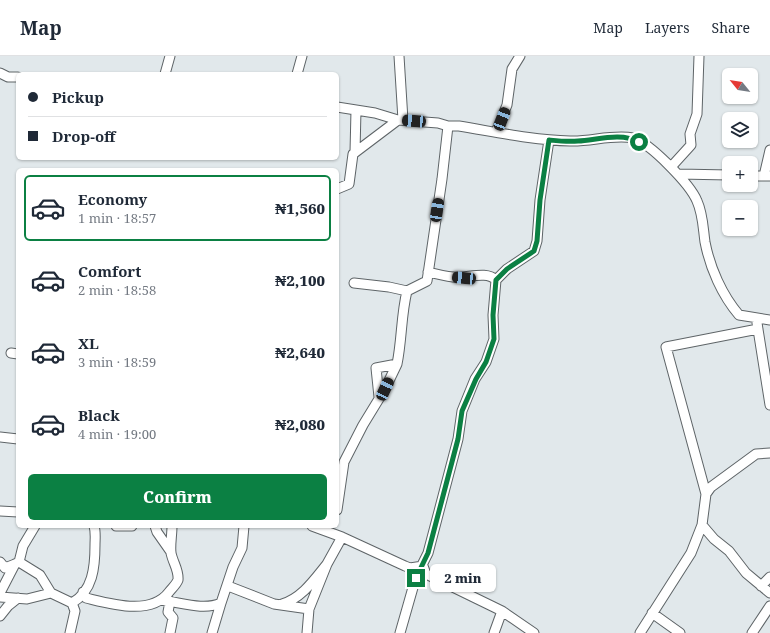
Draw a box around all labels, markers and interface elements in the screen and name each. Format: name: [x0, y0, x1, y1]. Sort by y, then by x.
text: Map: [20, 15, 62, 41]
text: Map: [593, 18, 623, 37]
text: Layers: [645, 18, 690, 37]
text: Share: [712, 18, 750, 37]
north arrow: [722, 68, 758, 104]
map controls: [722, 68, 758, 236]
text: Pickup: [52, 87, 104, 107]
car: [492, 106, 512, 132]
button: layers: [722, 112, 758, 148]
car: [402, 114, 426, 128]
text: Drop-off: [52, 126, 116, 146]
route start: [630, 133, 648, 151]
button: +: [722, 156, 758, 192]
text: Economy: [78, 189, 147, 209]
icon: car: [30, 190, 66, 226]
car: [429, 197, 445, 223]
text: ₦1,560: [275, 198, 325, 218]
button: −: [722, 200, 758, 236]
text: 1 min · 18:57: [78, 209, 156, 227]
text: Comfort: [78, 261, 141, 281]
icon: car: [30, 262, 66, 298]
text: ₦2,100: [275, 270, 325, 290]
car: [452, 271, 476, 285]
text: 2 min · 18:58: [78, 281, 156, 299]
text: XL: [78, 333, 99, 353]
icon: car: [30, 334, 66, 370]
text: ₦2,640: [275, 342, 325, 362]
text: 3 min · 18:59: [78, 353, 156, 371]
car: [374, 376, 396, 402]
text: Black: [78, 405, 120, 425]
icon: car: [30, 406, 66, 442]
text: ₦2,080: [275, 414, 325, 434]
text: 4 min · 19:00: [78, 425, 156, 443]
button: Confirm: [28, 474, 327, 520]
callout: 2 min: [430, 564, 496, 592]
route end: [407, 569, 425, 587]
text: 2 min: [444, 569, 482, 587]

